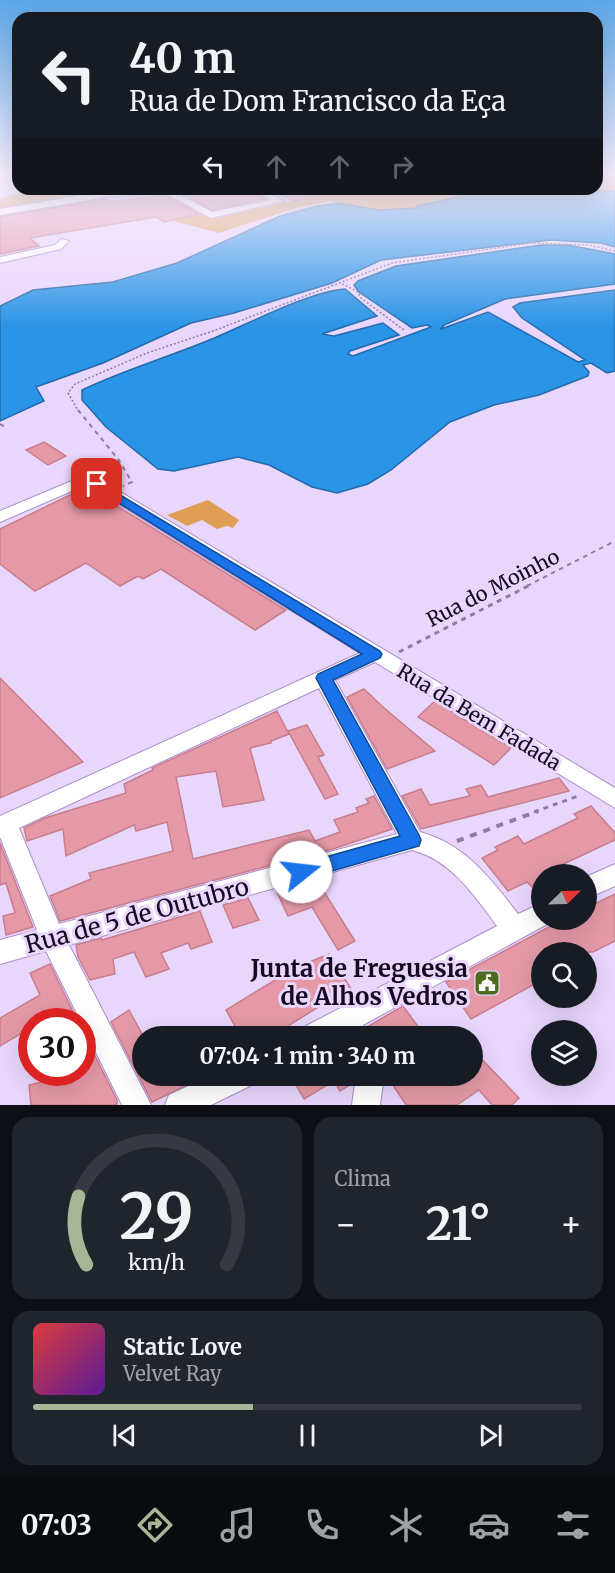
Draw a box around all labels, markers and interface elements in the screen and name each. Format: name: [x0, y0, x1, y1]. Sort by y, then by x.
text: 40 m: [129, 32, 235, 84]
icon: left: [30, 36, 108, 114]
text: Rua de Dom Francisco da Eça: [129, 84, 506, 118]
icon: left: [197, 150, 230, 183]
icon: ahead: [260, 150, 293, 183]
icon: ahead: [323, 150, 356, 183]
icon: right: [386, 150, 419, 183]
pin: [71, 458, 122, 509]
icon: arrive: [80, 467, 113, 500]
street label: Rua do Moinho: [422, 543, 564, 632]
street label: Rua da Bem Fadada: [393, 658, 566, 775]
position arrow: [269, 840, 333, 904]
north arrow: [531, 864, 597, 930]
map controls: [531, 864, 597, 1086]
street label: Rua de 5 de Outubro: [22, 871, 252, 960]
button: search: [531, 942, 597, 1008]
place label: Junta de Freguesia de Alhos Vedros: [249, 953, 468, 1012]
public building icon: Junta de Freguesia de Alhos Vedros: [472, 968, 502, 998]
speed limit sign: 30: [18, 1008, 96, 1086]
button: layers: [531, 1020, 597, 1086]
text: 07:04 · 1 min · 340 m: [200, 1042, 415, 1070]
text: Clima: [335, 1166, 391, 1191]
text: 29: [120, 1178, 194, 1256]
text: 21°: [426, 1196, 491, 1252]
text: −: [335, 1204, 357, 1245]
text: +: [560, 1204, 582, 1245]
text: km/h: [128, 1249, 185, 1276]
text: Static Love: [123, 1333, 242, 1361]
text: Velvet Ray: [123, 1361, 222, 1386]
icon: previous: [108, 1419, 141, 1452]
icon: pause: [291, 1419, 324, 1452]
icon: next: [474, 1419, 507, 1452]
icon: directions: [134, 1504, 176, 1546]
icon: music: [217, 1504, 259, 1546]
icon: phone: [301, 1504, 343, 1546]
icon: climate: [385, 1504, 427, 1546]
icon: car: [468, 1504, 510, 1546]
icon: filters: [552, 1504, 594, 1546]
text: 07:03: [21, 1508, 92, 1542]

